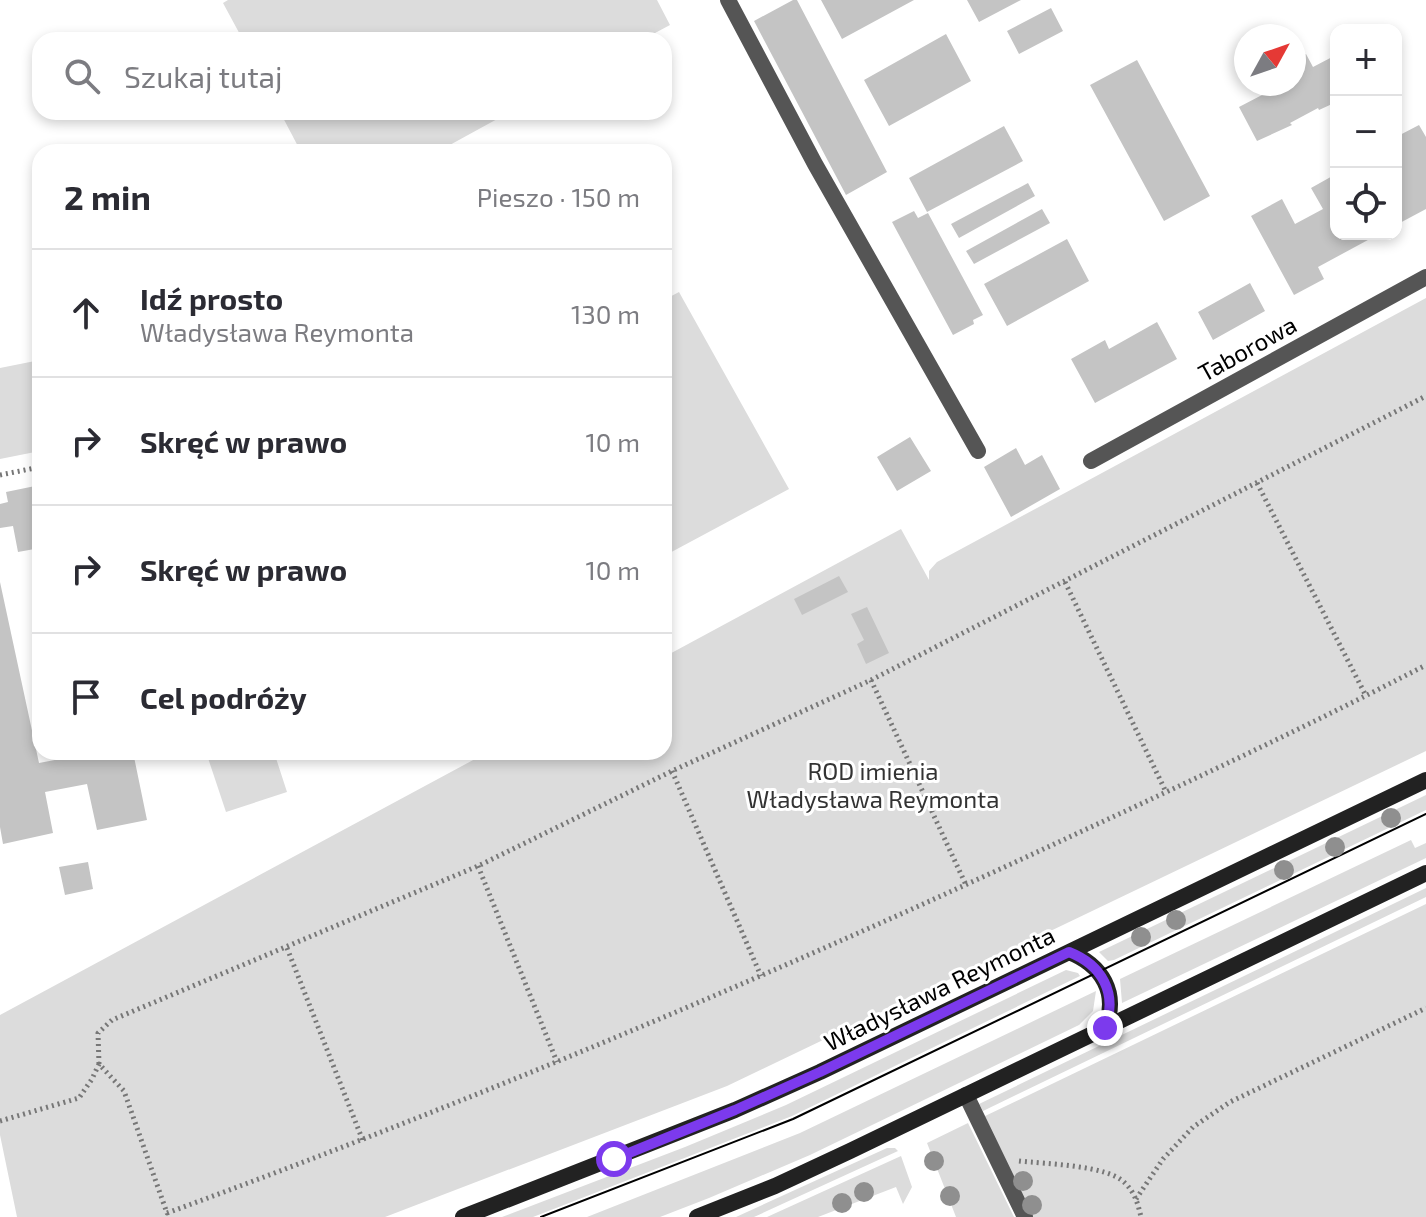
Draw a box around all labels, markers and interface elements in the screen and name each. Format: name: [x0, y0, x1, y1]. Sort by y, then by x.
north arrow: [1234, 24, 1306, 96]
map controls: [1330, 24, 1402, 240]
button: +: [1330, 24, 1402, 96]
search box: [32, 32, 672, 120]
icon: search: [60, 54, 104, 98]
text: Szukaj tutaj: [124, 58, 283, 94]
button: −: [1330, 96, 1402, 168]
button: locate: [1330, 168, 1402, 240]
text: 2 min: [64, 176, 151, 217]
text: Pieszo · 150 m: [477, 181, 640, 212]
text: Idź prosto: [140, 280, 283, 316]
icon: ahead: [64, 291, 108, 335]
text: 130 m: [571, 298, 640, 329]
street label: Taborowa: [1193, 309, 1301, 387]
text: Władysława Reymonta: [140, 316, 414, 347]
icon: right: [64, 419, 108, 463]
text: Skręć w prawo: [140, 423, 347, 459]
text: 10 m: [585, 426, 640, 457]
icon: right: [64, 547, 108, 591]
text: Skręć w prawo: [140, 551, 347, 587]
text: 10 m: [585, 554, 640, 585]
icon: arrive: [64, 675, 108, 719]
text: Cel podróży: [140, 679, 307, 715]
park label: ROD imienia Władysława Reymonta: [747, 756, 999, 813]
street label: Władysława Reymonta: [819, 920, 1059, 1056]
route end: [1087, 1010, 1123, 1046]
route start: [596, 1141, 632, 1177]

